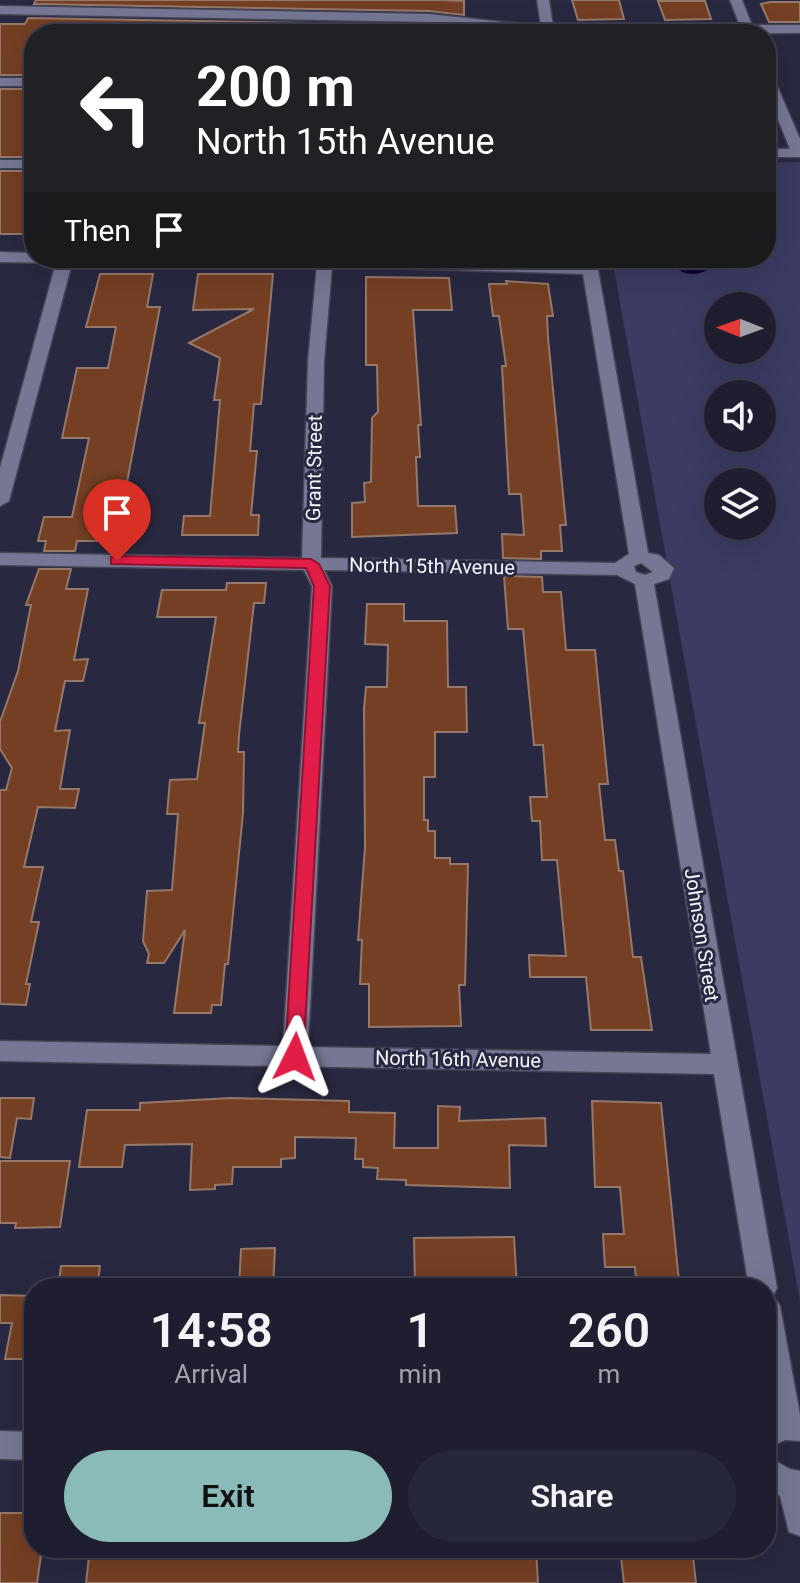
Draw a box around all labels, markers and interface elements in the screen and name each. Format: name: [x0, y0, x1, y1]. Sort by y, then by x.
text: 200 m: [196, 54, 355, 120]
icon: left: [64, 56, 168, 160]
text: North 15th Avenue: [196, 121, 495, 163]
icon: arrive: [147, 208, 191, 252]
text: Then: [64, 213, 131, 248]
north arrow: [704, 292, 776, 364]
map controls: [704, 292, 776, 540]
button: sound: [704, 380, 776, 452]
street label: Grant Street: [301, 415, 327, 521]
button: layers: [704, 468, 776, 540]
pin: [83, 479, 151, 561]
icon: arrive: [95, 491, 139, 535]
street label: North 15th Avenue: [349, 553, 515, 579]
street label: Johnson Street: [680, 866, 724, 1004]
position arrow: [253, 1015, 337, 1099]
street label: North 16th Avenue: [375, 1046, 541, 1072]
text: 14:58: [150, 1302, 273, 1359]
text: 1: [407, 1302, 434, 1359]
text: 260: [568, 1302, 650, 1359]
text: Arrival: [174, 1359, 248, 1389]
text: min: [398, 1359, 442, 1389]
text: m: [598, 1359, 620, 1389]
button: Exit: [64, 1450, 392, 1542]
button: Share: [408, 1450, 736, 1542]

